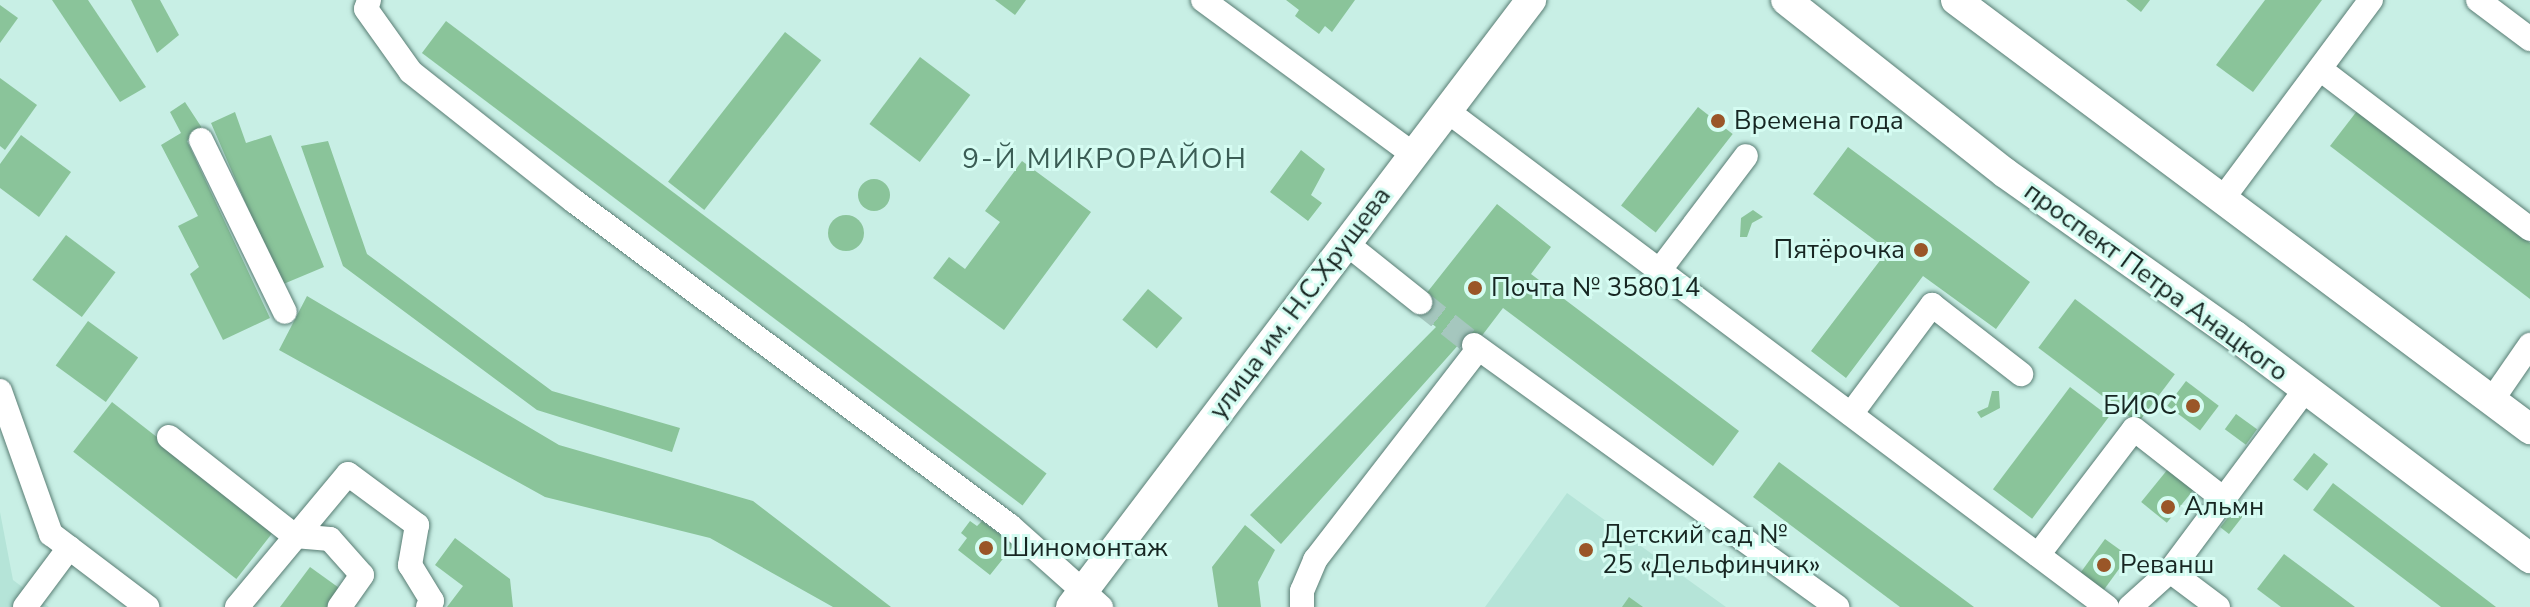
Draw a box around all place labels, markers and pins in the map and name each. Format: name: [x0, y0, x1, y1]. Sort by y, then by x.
place label: Времена года: [1734, 105, 1904, 137]
marker: Времена года: [1709, 112, 1727, 130]
place label: Пятёрочка: [1774, 234, 1905, 266]
marker: Пятёрочка: [1912, 241, 1930, 259]
place label: Почта № 358014: [1491, 272, 1700, 304]
marker: Почта № 358014: [1466, 279, 1484, 297]
place label: БИОС: [2103, 390, 2177, 422]
marker: БИОС: [2184, 397, 2202, 415]
place label: Альмн: [2184, 491, 2264, 523]
marker: Альмн: [2159, 498, 2177, 516]
place label: Детский сад № 25 «Дельфинчик»: [1602, 519, 1820, 580]
place label: Шиномонтаж: [1002, 532, 1168, 564]
marker: Шиномонтаж: [977, 539, 995, 557]
marker: Детский сад № 25 «Дельфинчик»: [1577, 541, 1595, 559]
place label: Реванш: [2120, 549, 2214, 581]
marker: Реванш: [2095, 556, 2113, 574]

